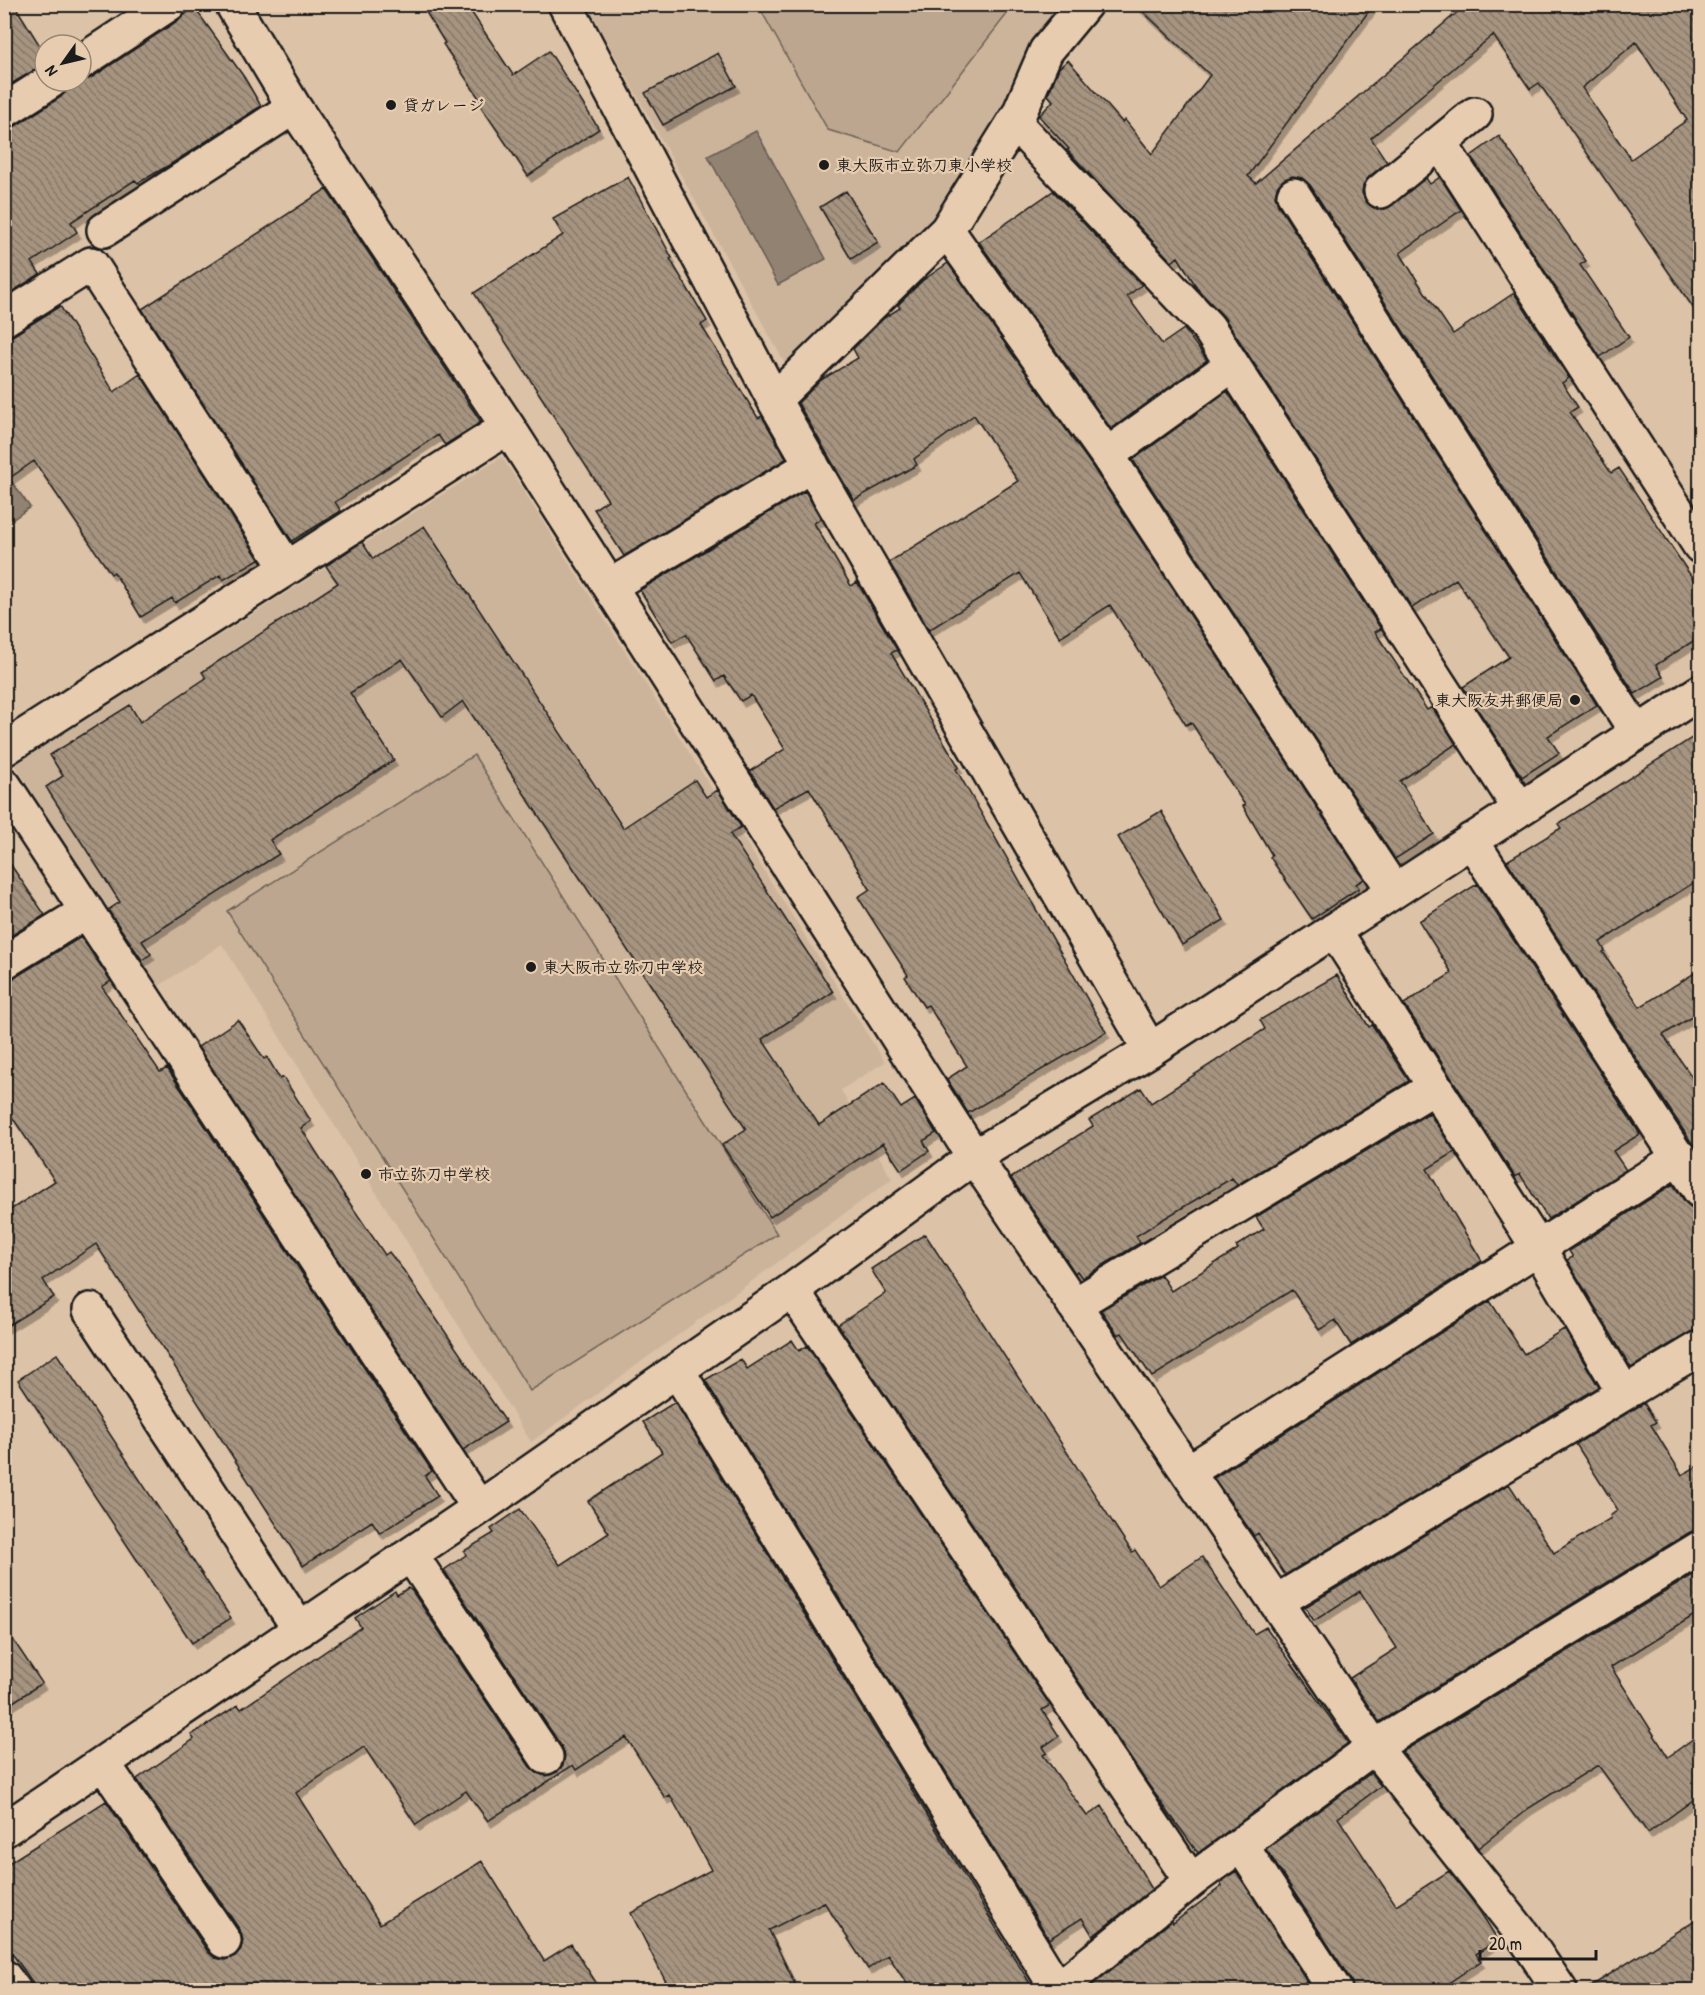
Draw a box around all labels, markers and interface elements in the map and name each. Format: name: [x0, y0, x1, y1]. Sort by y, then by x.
north arrow: [33, 33, 93, 93]
text: N: [39, 61, 62, 81]
place label: 貸ガレージ: [403, 94, 484, 116]
marker: 貸ガレージ: [384, 98, 398, 112]
place label: 東大阪市立弥刀東小学校: [836, 154, 1012, 176]
marker: 東大阪市立弥刀東小学校: [817, 158, 831, 172]
place label: 東大阪友井郵便局: [1435, 689, 1563, 711]
marker: 東大阪友井郵便局: [1568, 693, 1582, 707]
place label: 東大阪市立弥刀中学校: [543, 956, 703, 978]
marker: 東大阪市立弥刀中学校: [524, 960, 538, 974]
place label: 市立弥刀中学校: [378, 1163, 490, 1185]
marker: 市立弥刀中学校: [359, 1167, 373, 1181]
scale bar: [1480, 1923, 1596, 1961]
text: 20 m: [1489, 1931, 1522, 1956]

